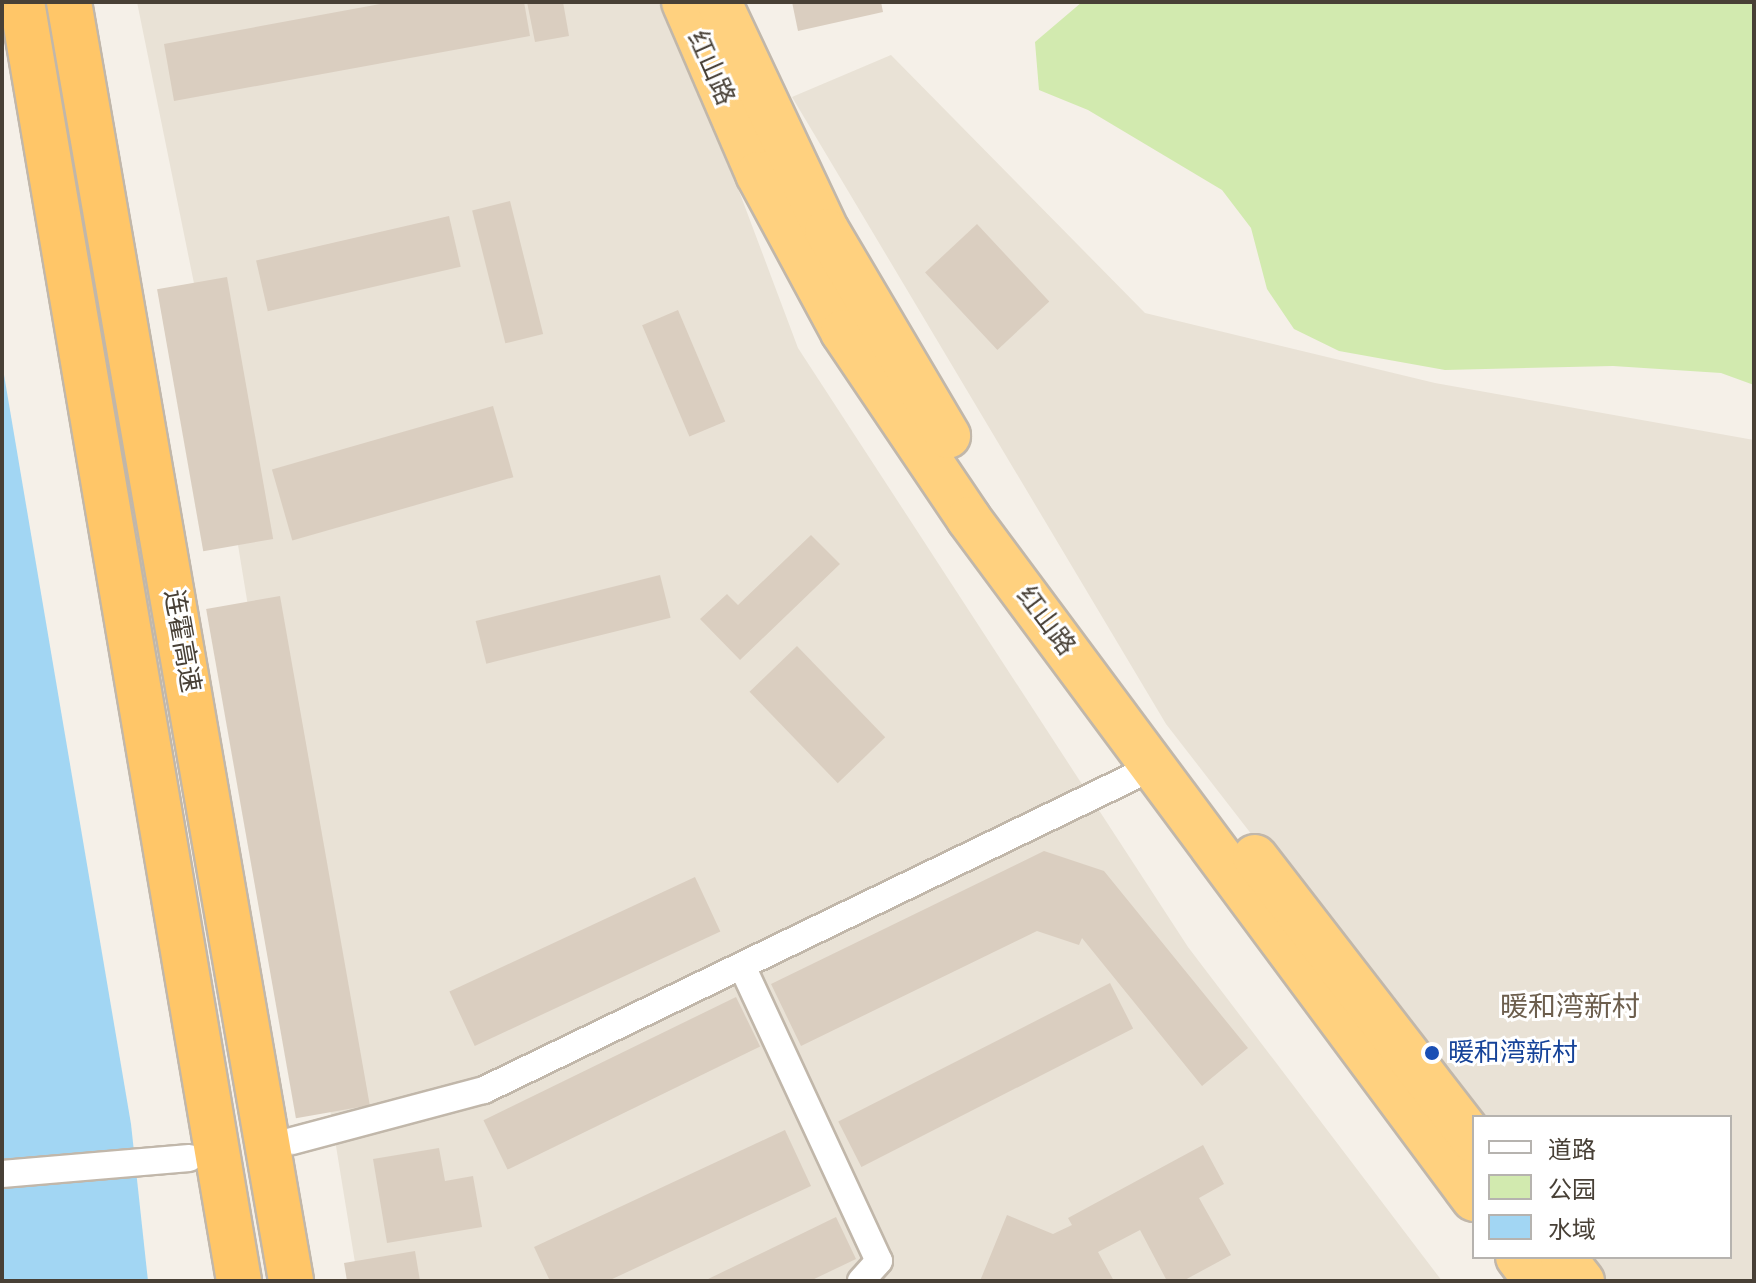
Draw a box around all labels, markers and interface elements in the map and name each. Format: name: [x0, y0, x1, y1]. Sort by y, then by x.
street label: 红山路: [681, 26, 741, 110]
street label: 红山路: [1010, 580, 1082, 662]
street label: 连霍高速: [158, 587, 206, 695]
district label: 暖和湾新村: [1500, 990, 1640, 1024]
place label: 暖和湾新村: [1448, 1037, 1578, 1069]
marker: 暖和湾新村: [1423, 1044, 1441, 1062]
legend: [1472, 1115, 1732, 1259]
text: 道路: [1548, 1136, 1596, 1164]
text: 公园: [1548, 1176, 1596, 1204]
text: 水域: [1548, 1216, 1596, 1244]

